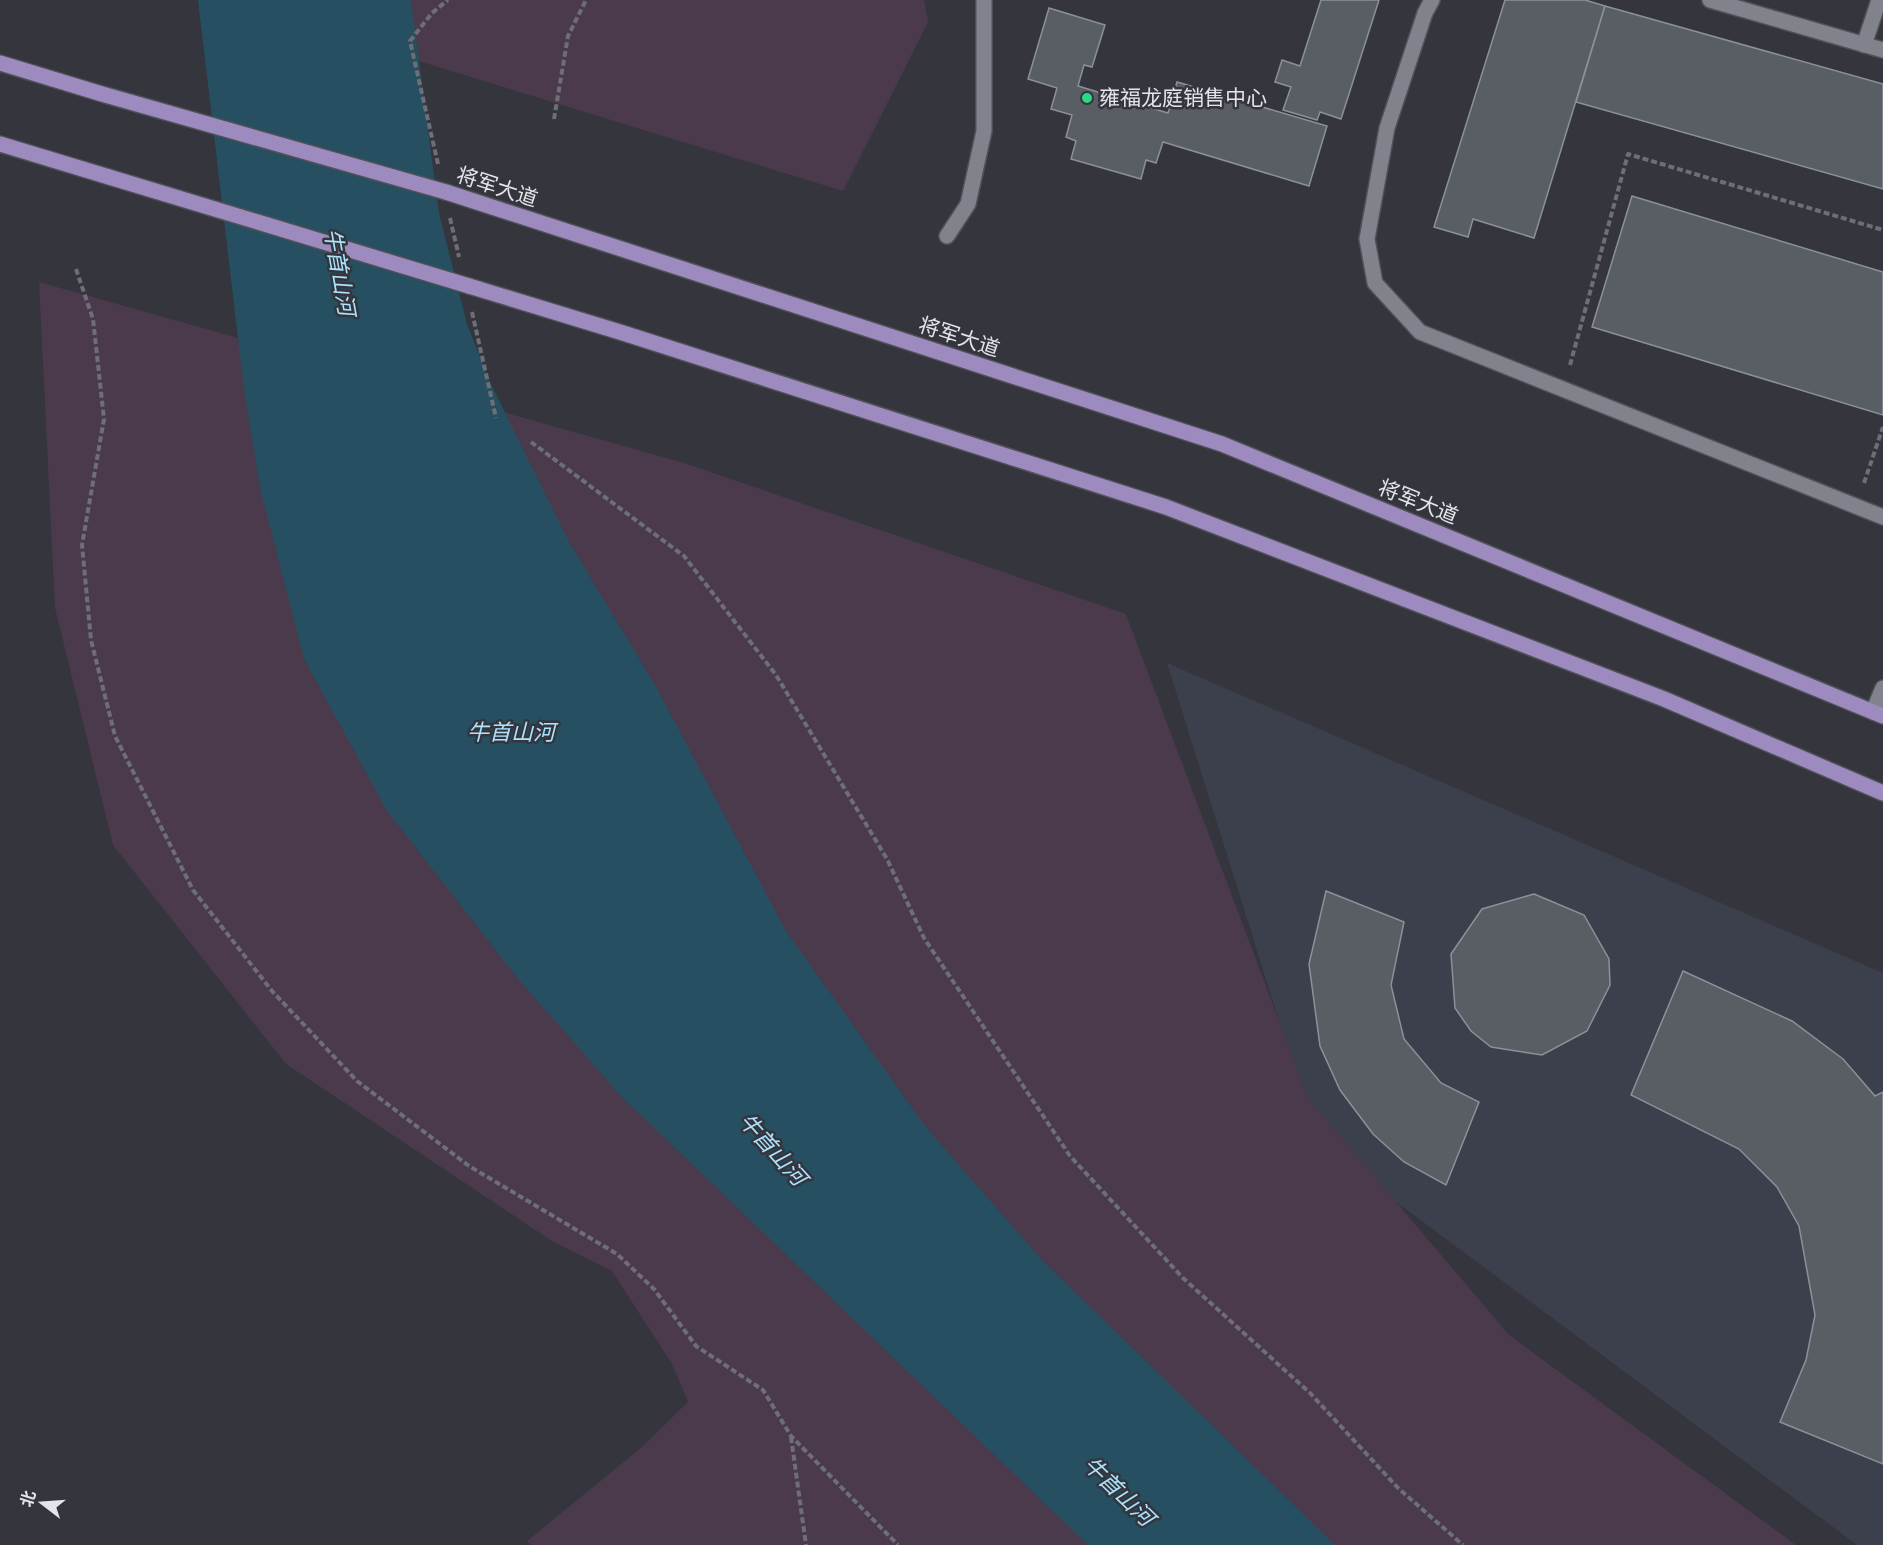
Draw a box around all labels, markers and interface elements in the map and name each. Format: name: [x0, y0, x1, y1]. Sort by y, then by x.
place label: 雍福龙庭销售中心: [1099, 84, 1267, 111]
marker: 雍福龙庭销售中心: [1080, 91, 1094, 105]
street label: 将军大道: [453, 161, 541, 212]
water label: 牛首山河: [319, 226, 362, 322]
street label: 将军大道: [915, 311, 1003, 362]
street label: 将军大道: [1374, 473, 1462, 530]
water label: 牛首山河: [467, 718, 559, 746]
water label: 牛首山河: [733, 1107, 816, 1194]
water label: 牛首山河: [1078, 1450, 1163, 1534]
north arrow: [12, 1473, 72, 1533]
text: 北: [16, 1488, 40, 1509]

